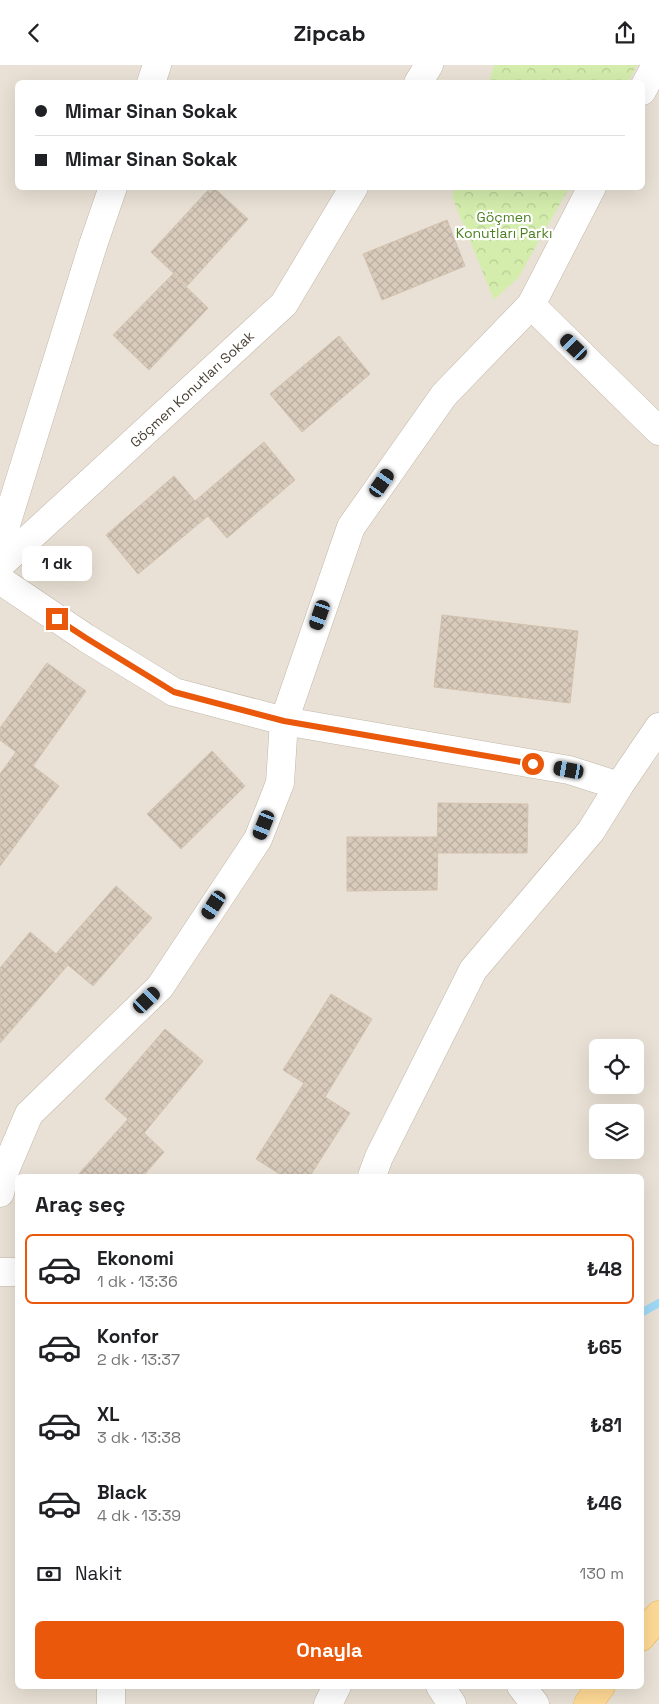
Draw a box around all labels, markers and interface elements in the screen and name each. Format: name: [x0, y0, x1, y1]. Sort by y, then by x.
icon: back: [20, 19, 48, 47]
text: Zipcab: [293, 19, 366, 47]
icon: share: [611, 19, 639, 47]
text: Mimar Sinan Sokak: [65, 99, 238, 124]
text: Mimar Sinan Sokak: [65, 147, 238, 172]
park label: Göçmen Konutları Parkı: [456, 208, 552, 242]
street label: Göçmen Konutları Sokak: [126, 326, 258, 451]
car: [557, 331, 590, 363]
car: [367, 466, 396, 500]
callout: 1 dk: [22, 547, 92, 581]
text: 1 dk: [42, 553, 72, 574]
car: [308, 598, 331, 632]
route end: [46, 608, 68, 630]
route start: [522, 753, 544, 775]
car: [552, 760, 585, 780]
car: [251, 808, 276, 842]
car: [199, 888, 228, 922]
car: [130, 984, 163, 1016]
map controls: [589, 1039, 644, 1159]
button: locate: [589, 1039, 644, 1094]
button: layers: [589, 1104, 644, 1159]
text: Araç seç: [35, 1190, 126, 1218]
text: Ekonomi: [97, 1246, 174, 1271]
icon: car: [37, 1247, 82, 1292]
text: ₺48: [587, 1257, 622, 1282]
text: 1 dk · 13:36: [97, 1271, 178, 1292]
text: Konfor: [97, 1324, 159, 1349]
icon: car: [37, 1325, 82, 1370]
text: ₺65: [587, 1335, 622, 1360]
text: 2 dk · 13:37: [97, 1349, 180, 1370]
text: XL: [97, 1402, 120, 1427]
icon: car: [37, 1403, 82, 1448]
text: ₺81: [590, 1413, 622, 1438]
text: 3 dk · 13:38: [97, 1427, 181, 1448]
text: Black: [97, 1480, 147, 1505]
icon: car: [37, 1481, 82, 1526]
text: ₺46: [586, 1491, 622, 1516]
text: 4 dk · 13:39: [97, 1505, 181, 1526]
icon: cash: [35, 1560, 63, 1588]
text: Nakit: [75, 1561, 122, 1586]
text: 130 m: [580, 1563, 624, 1584]
button: Onayla: [35, 1621, 624, 1679]

